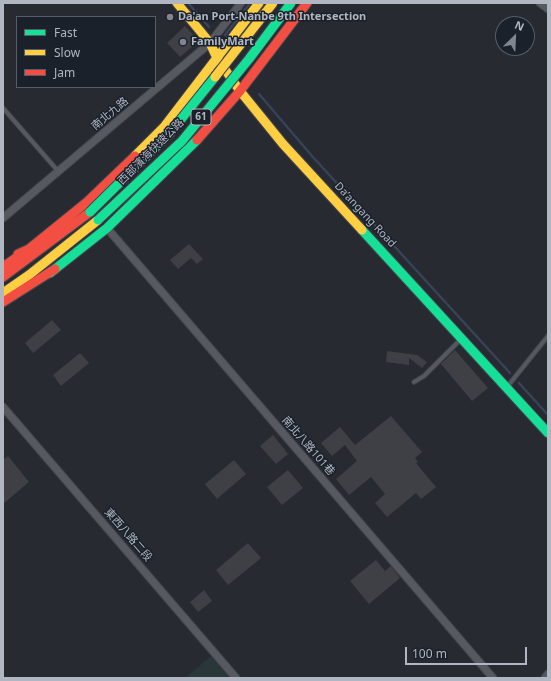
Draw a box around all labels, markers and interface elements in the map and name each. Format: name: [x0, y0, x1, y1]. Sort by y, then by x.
place label: Da'an Port-Nanbe 9th Intersection: [178, 10, 366, 24]
marker: Da'an Port-Nanbe 9th Intersection: [165, 12, 175, 22]
legend: [16, 16, 156, 88]
north arrow: [495, 16, 535, 56]
text: N: [513, 17, 527, 34]
text: Fast: [54, 24, 77, 41]
place label: FamilyMart: [191, 35, 254, 49]
marker: FamilyMart: [178, 37, 188, 47]
text: Slow: [54, 44, 80, 61]
text: Jam: [54, 64, 75, 81]
street label: 南北九路: [89, 95, 131, 133]
road number: 61: [191, 109, 211, 125]
street label: 西部濱海快速公路: [115, 116, 187, 188]
street label: Da’angang Road: [331, 180, 399, 250]
street label: 南北八路101巷: [279, 414, 337, 478]
street label: 東西八路二段: [101, 506, 155, 564]
scale bar: [407, 639, 529, 665]
text: 100 m: [412, 645, 447, 662]

